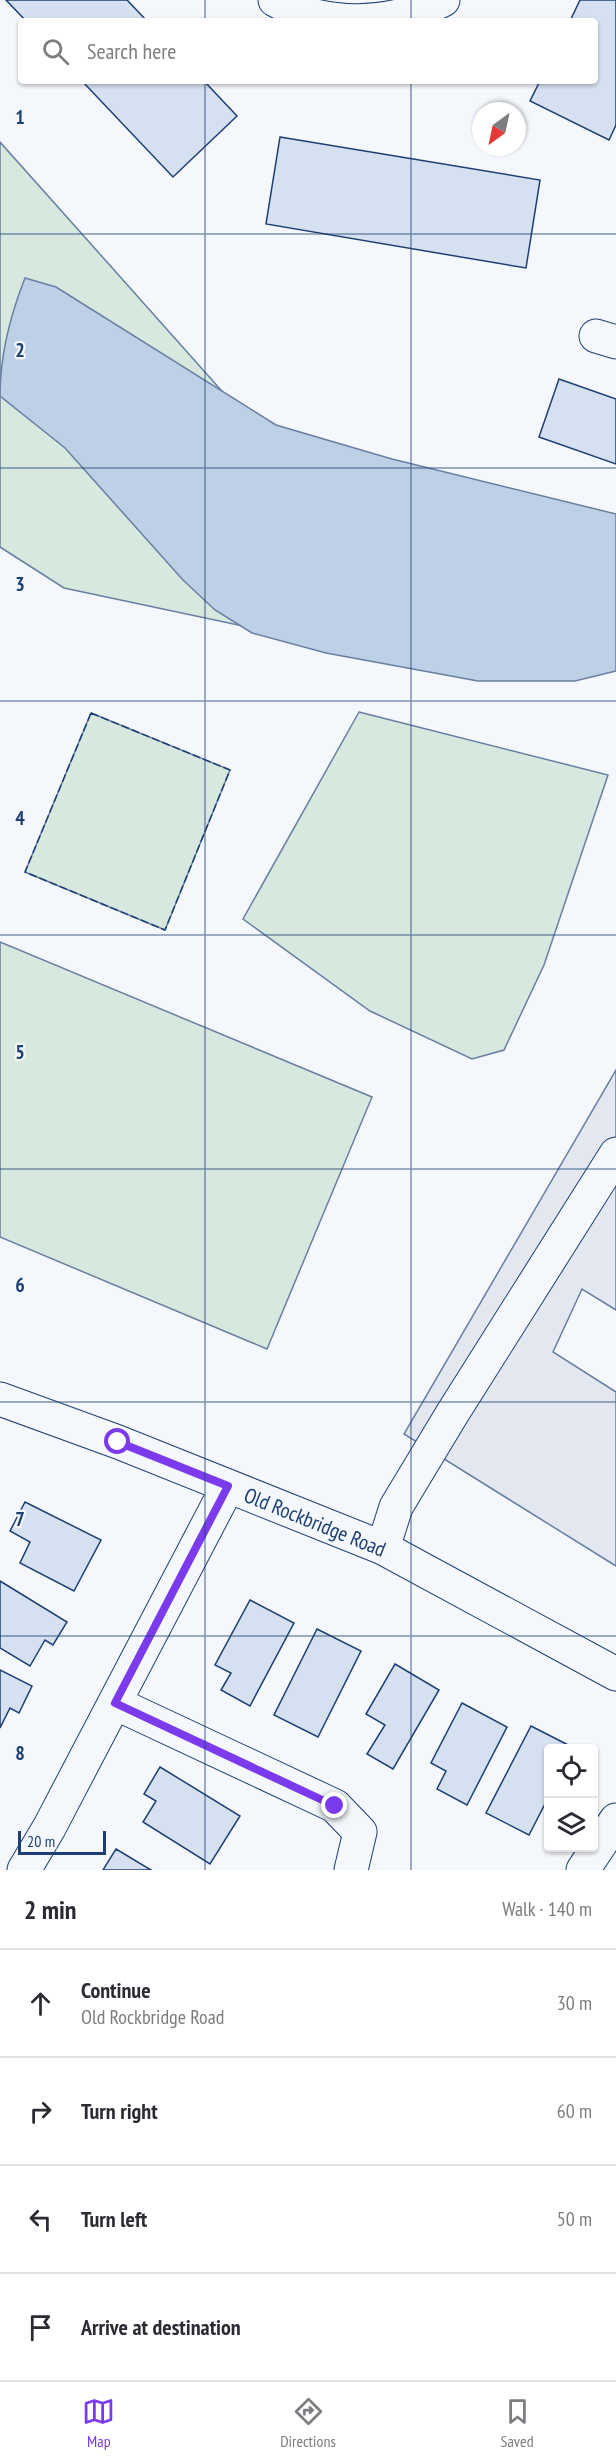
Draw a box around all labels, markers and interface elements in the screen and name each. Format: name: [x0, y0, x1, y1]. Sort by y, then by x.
search box: [18, 18, 598, 84]
icon: search: [39, 35, 72, 68]
text: Search here: [87, 37, 176, 65]
north arrow: [472, 102, 526, 156]
text: 1: [15, 104, 25, 130]
text: 2: [15, 337, 25, 363]
text: 3: [15, 571, 25, 597]
text: 4: [15, 805, 25, 831]
text: 5: [15, 1039, 25, 1065]
text: 6: [15, 1272, 25, 1298]
route start: [104, 1428, 130, 1454]
street label: Old Rockbridge Road: [240, 1481, 390, 1563]
text: 7: [15, 1506, 25, 1532]
text: 8: [15, 1740, 25, 1766]
map controls: [544, 1744, 598, 1852]
button: locate: [544, 1744, 598, 1798]
route end: [321, 1792, 347, 1818]
button: layers: [544, 1798, 598, 1852]
scale bar: [18, 1828, 106, 1856]
text: 20 m: [27, 1831, 55, 1851]
text: 2 min: [24, 1893, 77, 1926]
text: Walk · 140 m: [502, 1896, 592, 1922]
text: Continue: [81, 1976, 151, 2004]
icon: ahead: [24, 1987, 57, 2020]
text: 30 m: [557, 1990, 592, 2016]
text: Old Rockbridge Road: [81, 2004, 224, 2030]
icon: right: [24, 2095, 57, 2128]
text: Turn right: [81, 2097, 158, 2125]
text: 60 m: [557, 2098, 592, 2124]
icon: left: [24, 2203, 57, 2236]
text: Turn left: [81, 2205, 147, 2233]
text: 50 m: [557, 2206, 592, 2232]
icon: arrive: [24, 2311, 57, 2344]
text: Arrive at destination: [81, 2313, 241, 2341]
tab: Map: [82, 2395, 115, 2451]
tab: Directions: [280, 2395, 336, 2451]
tab: Saved: [501, 2395, 534, 2451]

